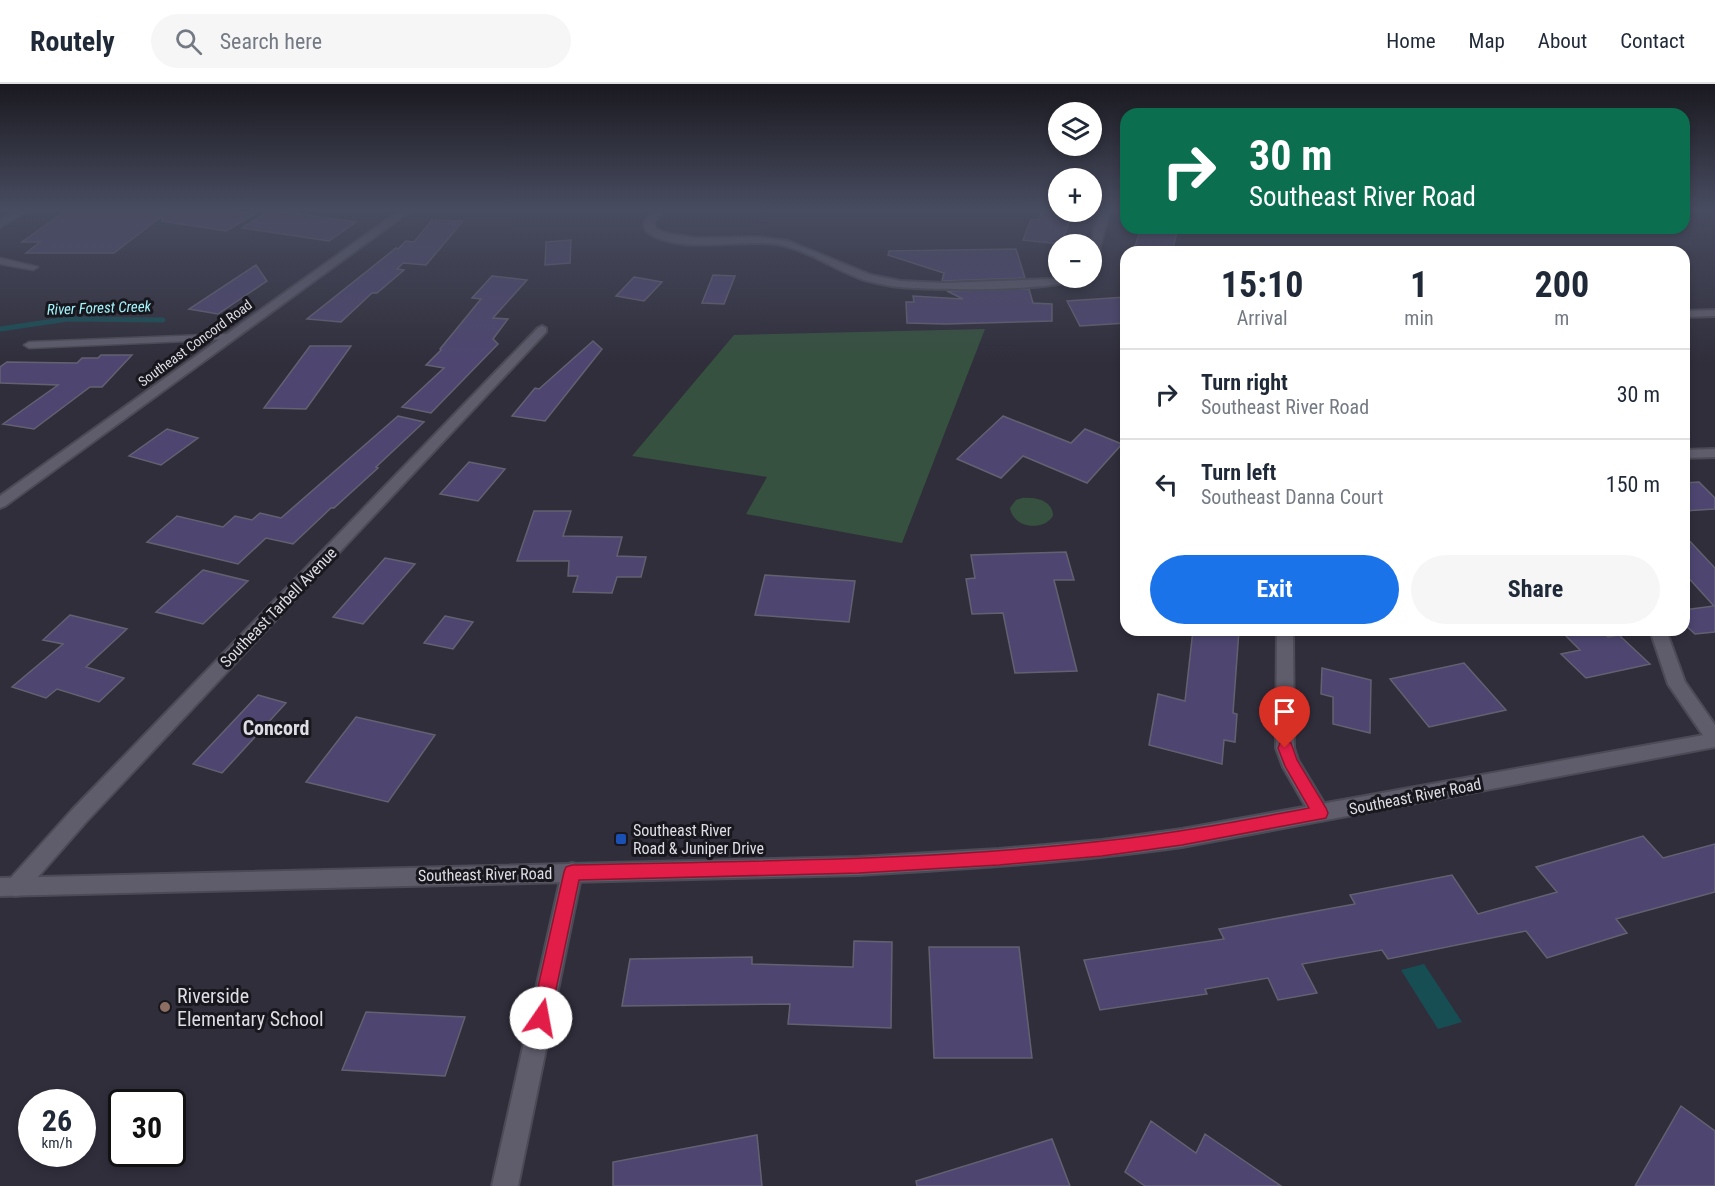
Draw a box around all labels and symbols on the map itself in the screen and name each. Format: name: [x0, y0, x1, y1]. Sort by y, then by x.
street label: Southeast Concord Road: [135, 296, 255, 390]
water label: River Forest Creek: [47, 297, 152, 319]
street label: Southeast Tarbell Avenue: [216, 543, 341, 671]
pin: [1259, 686, 1310, 748]
district label: Concord: [243, 716, 309, 740]
street label: Southeast River Road: [1347, 774, 1483, 819]
place label: Southeast River Road & Juniper Drive: [633, 821, 764, 858]
marker: Southeast River Road & Juniper Drive: [614, 832, 628, 846]
street label: Southeast River Road: [418, 864, 552, 885]
place label: Riverside Elementary School: [177, 984, 324, 1031]
position arrow: [509, 986, 573, 1050]
marker: Riverside Elementary School: [158, 1000, 172, 1014]
speed limit sign: 30: [108, 1089, 186, 1167]

